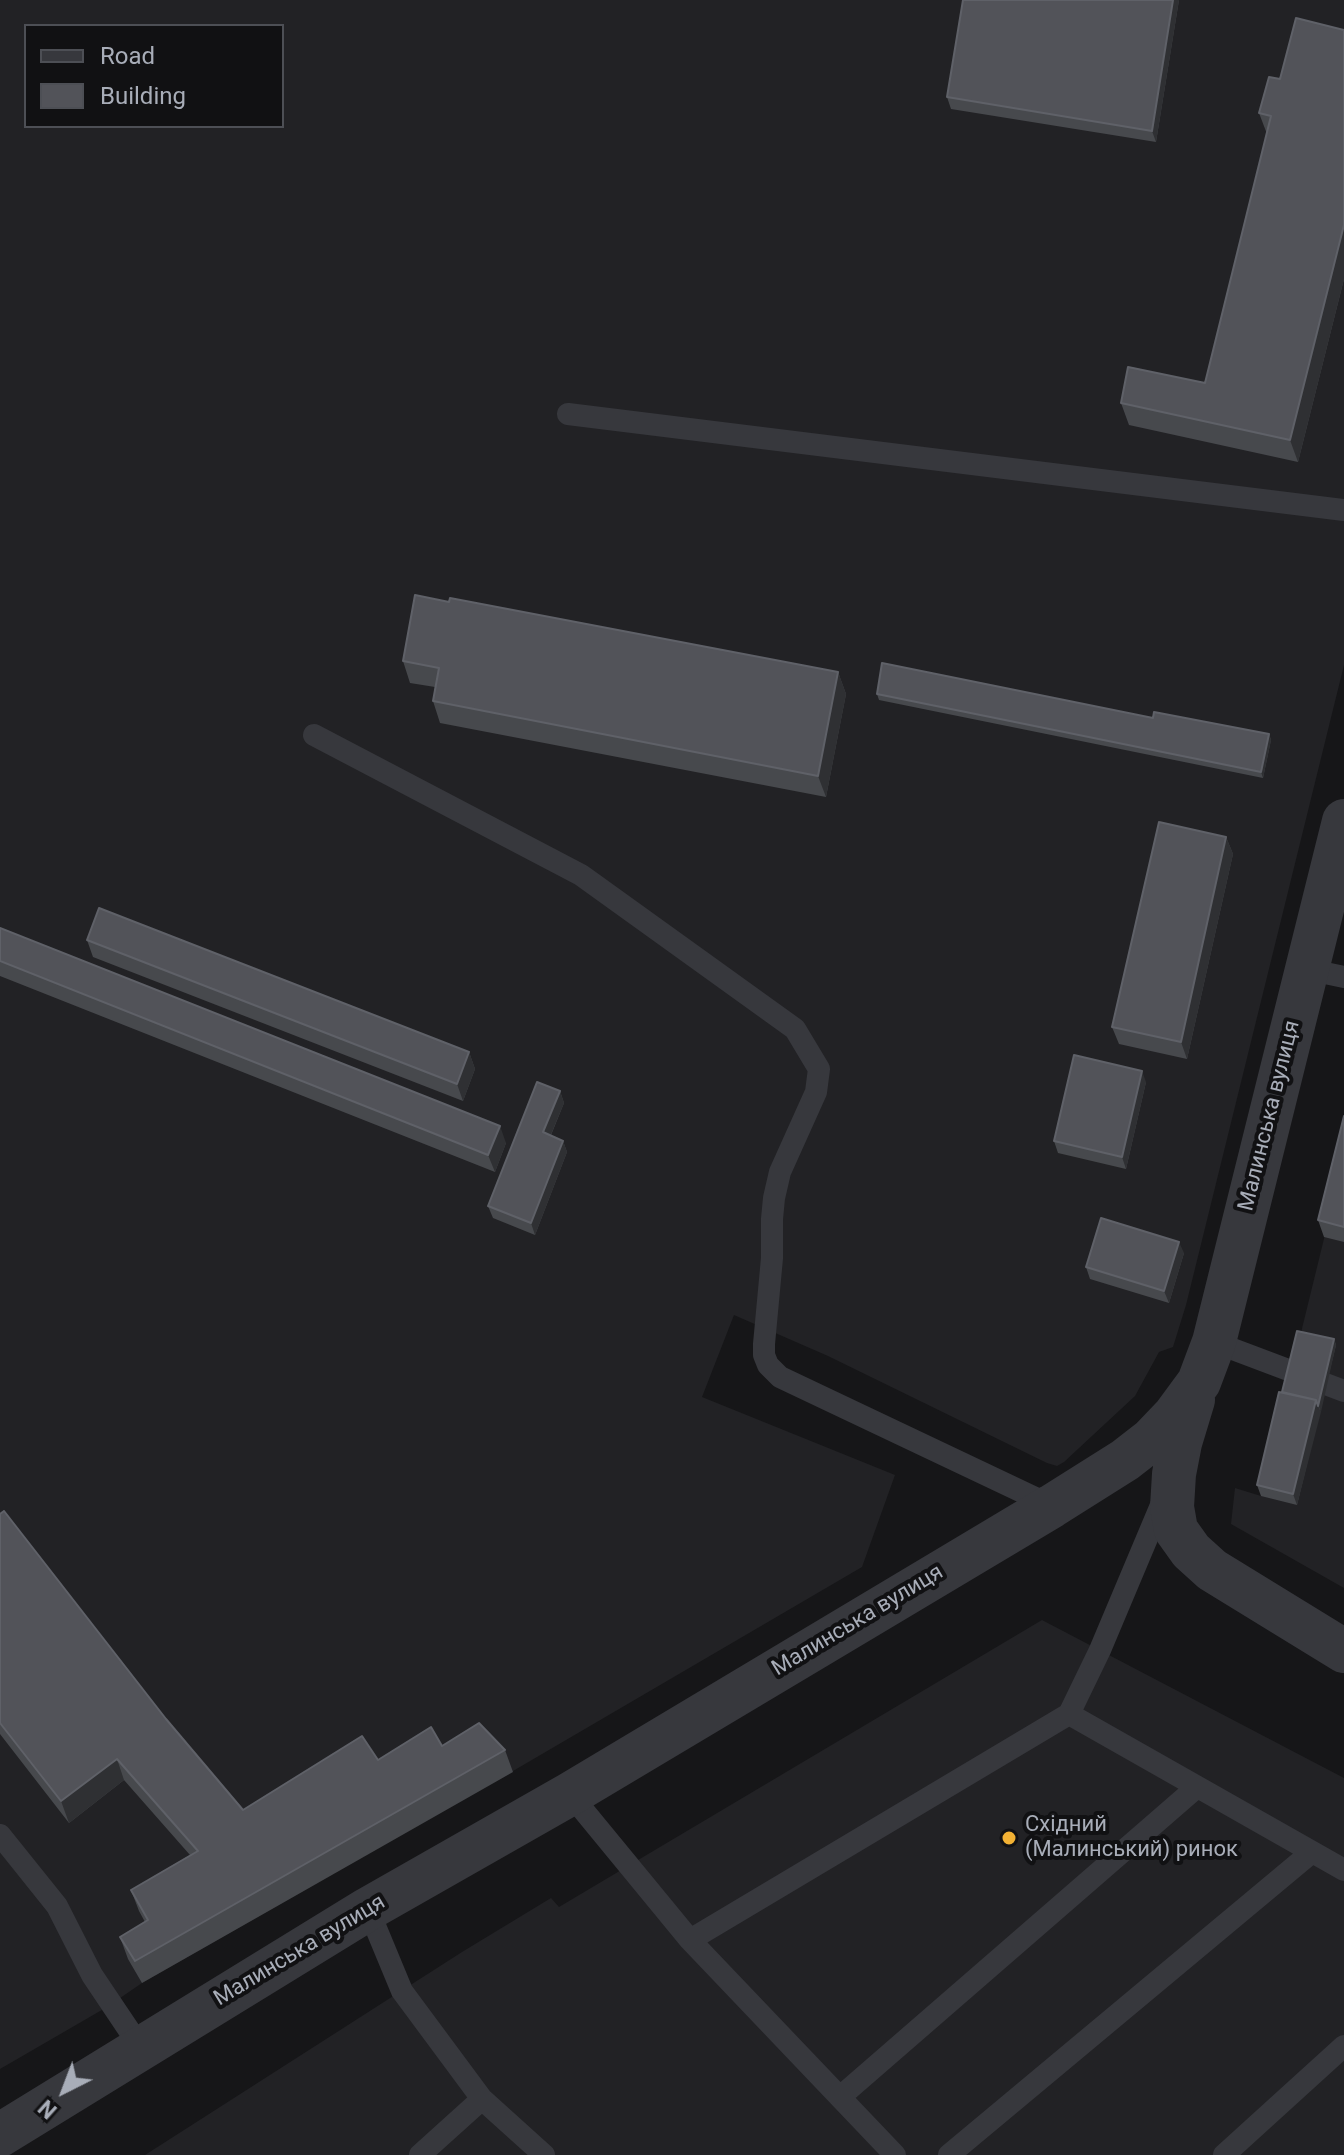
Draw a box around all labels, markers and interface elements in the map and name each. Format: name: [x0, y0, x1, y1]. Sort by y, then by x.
legend: [24, 24, 284, 128]
text: Road: [100, 42, 155, 70]
text: Building: [100, 82, 186, 110]
street label: Малинська вулиця: [1234, 1018, 1306, 1214]
street label: Малинська вулиця: [768, 1559, 948, 1683]
place label: Східний (Малинський) ринок: [1025, 1812, 1238, 1864]
marker: Східний (Малинський) ринок: [1000, 1829, 1018, 1847]
street label: Малинська вулиця: [210, 1889, 390, 2013]
north arrow: [24, 2051, 104, 2131]
text: N: [33, 2095, 62, 2124]

